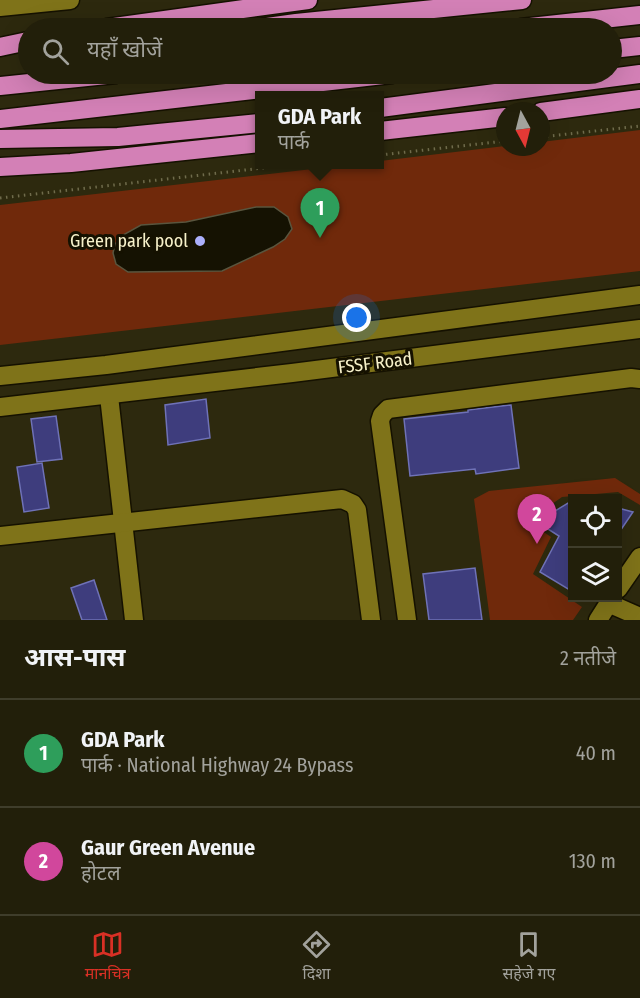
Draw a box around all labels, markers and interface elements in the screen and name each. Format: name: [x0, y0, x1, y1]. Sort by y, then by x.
search box: [18, 18, 622, 84]
icon: search: [39, 35, 72, 68]
text: यहाँ खोजें: [87, 36, 162, 63]
popup: [255, 91, 384, 169]
north arrow: [496, 102, 550, 156]
text: GDA Park: [278, 103, 361, 130]
text: पार्क: [278, 130, 310, 154]
pin: 1: [300, 188, 340, 238]
place label: Green park pool: [70, 230, 188, 252]
marker: Green park pool: [193, 234, 207, 248]
your location: [342, 303, 371, 332]
street label: FSSF Road: [337, 348, 413, 378]
pin: 2: [518, 494, 556, 544]
map controls: [568, 494, 622, 602]
button: locate: [568, 494, 622, 548]
button: layers: [568, 548, 622, 602]
text: आस-पास: [24, 642, 126, 673]
text: 2 नतीजे: [560, 646, 616, 670]
text: GDA Park: [81, 726, 165, 753]
text: 1: [39, 741, 48, 765]
text: 40 m: [576, 741, 616, 765]
text: पार्क · National Highway 24 Bypass: [81, 753, 353, 777]
text: Gaur Green Avenue: [81, 834, 255, 861]
text: 2: [39, 849, 48, 873]
text: 130 m: [569, 849, 616, 873]
text: होटल: [81, 861, 120, 885]
tab: मानचित्र: [85, 928, 130, 986]
tab: दिशा: [300, 928, 333, 986]
tab: सहेजे गए: [502, 928, 555, 986]

